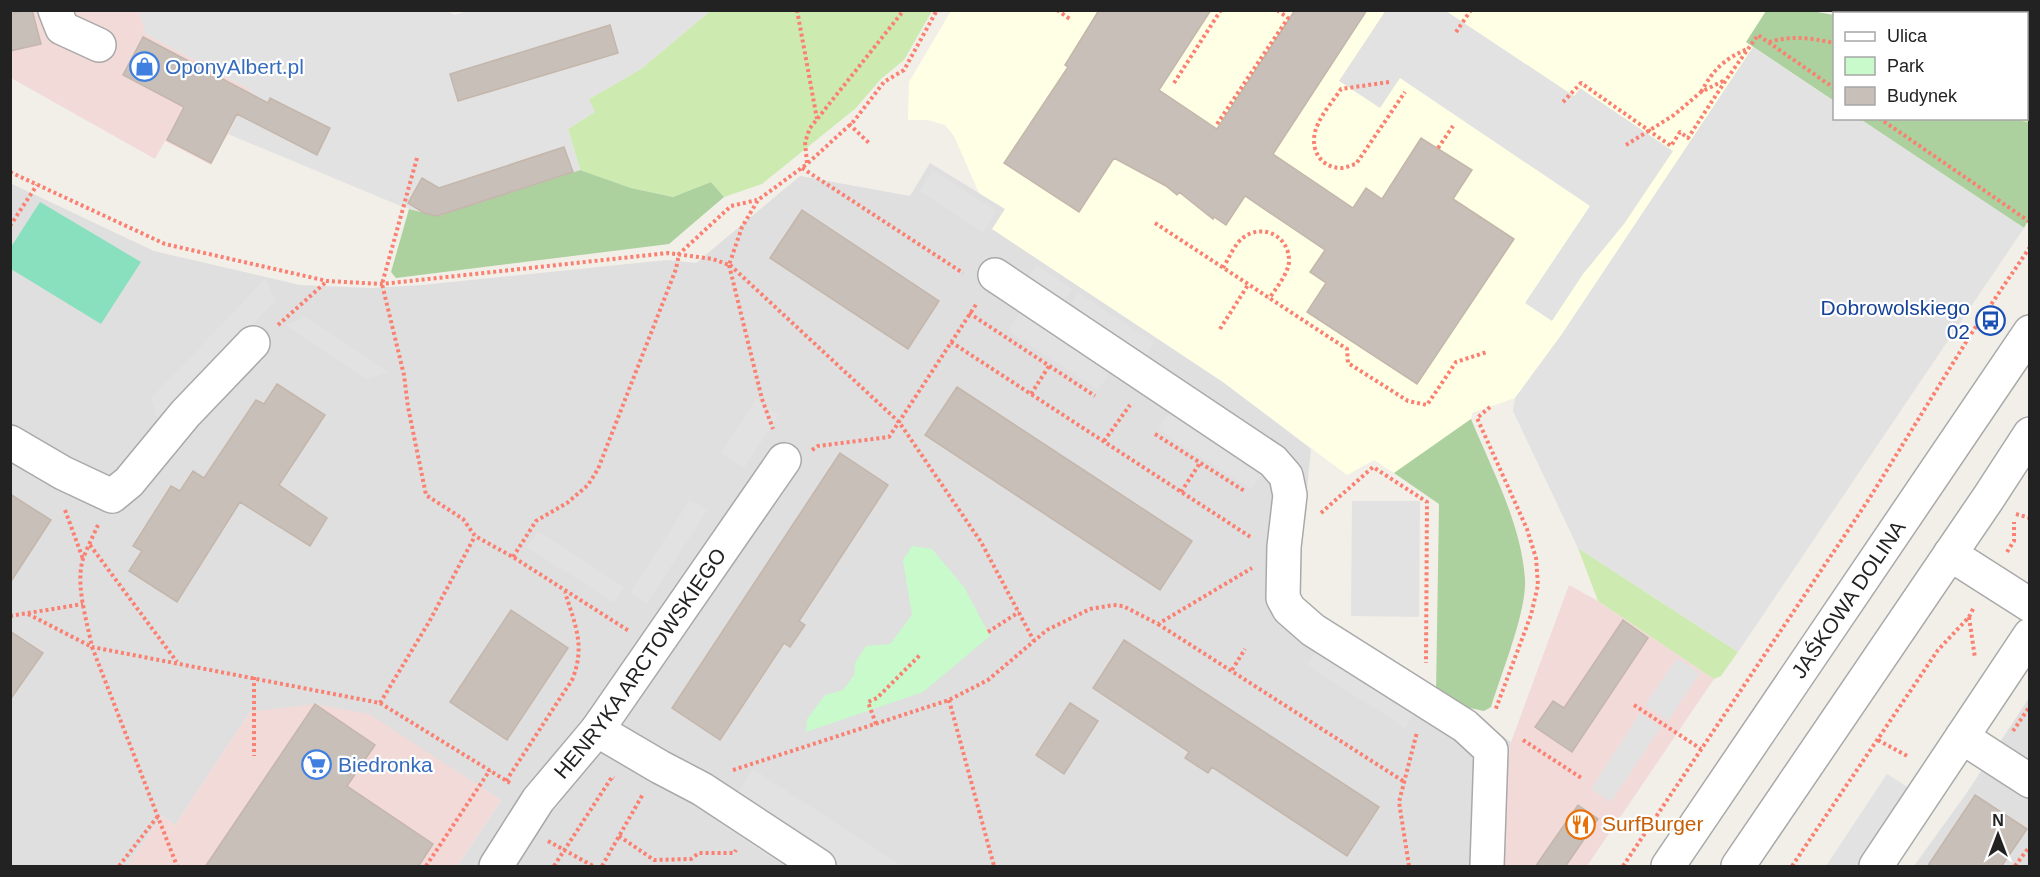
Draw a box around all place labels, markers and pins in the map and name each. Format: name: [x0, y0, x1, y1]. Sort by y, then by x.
shop icon: OponyAlbert.pl: [128, 51, 160, 83]
place label: OponyAlbert.pl: [165, 55, 304, 78]
place label: Dobrowolskiego 02: [1821, 296, 1970, 343]
bus stop icon: Dobrowolskiego 02: [1975, 304, 2007, 336]
supermarket icon: Biedronka: [301, 749, 333, 781]
place label: Biedronka: [338, 753, 433, 776]
restaurant icon: SurfBurger: [1565, 808, 1597, 840]
place label: SurfBurger: [1602, 812, 1704, 835]

